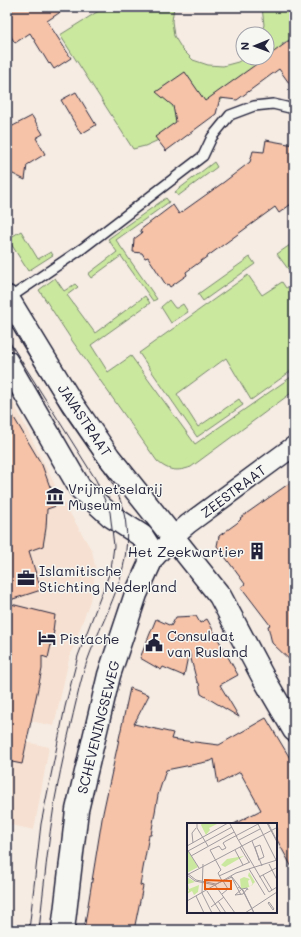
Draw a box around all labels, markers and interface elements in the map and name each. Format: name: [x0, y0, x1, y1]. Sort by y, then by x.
north arrow: [235, 26, 275, 66]
text: N: [237, 42, 252, 50]
street label: JAVASTRAAT: [54, 380, 116, 460]
street label: ZEESTRAAT: [196, 460, 270, 522]
place label: Vrijmetselarij Museum: [68, 479, 163, 514]
museum icon: Vrijmetselarij Museum: [45, 486, 65, 506]
building icon: Het Zeekwartier: [247, 541, 267, 561]
place label: Het Zeekwartier: [128, 542, 244, 561]
place label: Islamitische Stichting Nederland: [39, 561, 177, 596]
office icon: Islamitische Stichting Nederland: [16, 568, 36, 588]
place label: Consulaat van Rusland: [167, 626, 248, 661]
hotel icon: Pistache: [37, 628, 57, 648]
place label: Pistache: [60, 629, 119, 648]
public building icon: Consulaat van Rusland: [144, 633, 164, 653]
street label: SCHEVENINGSEWEG: [72, 658, 124, 796]
inset map: [187, 823, 277, 913]

